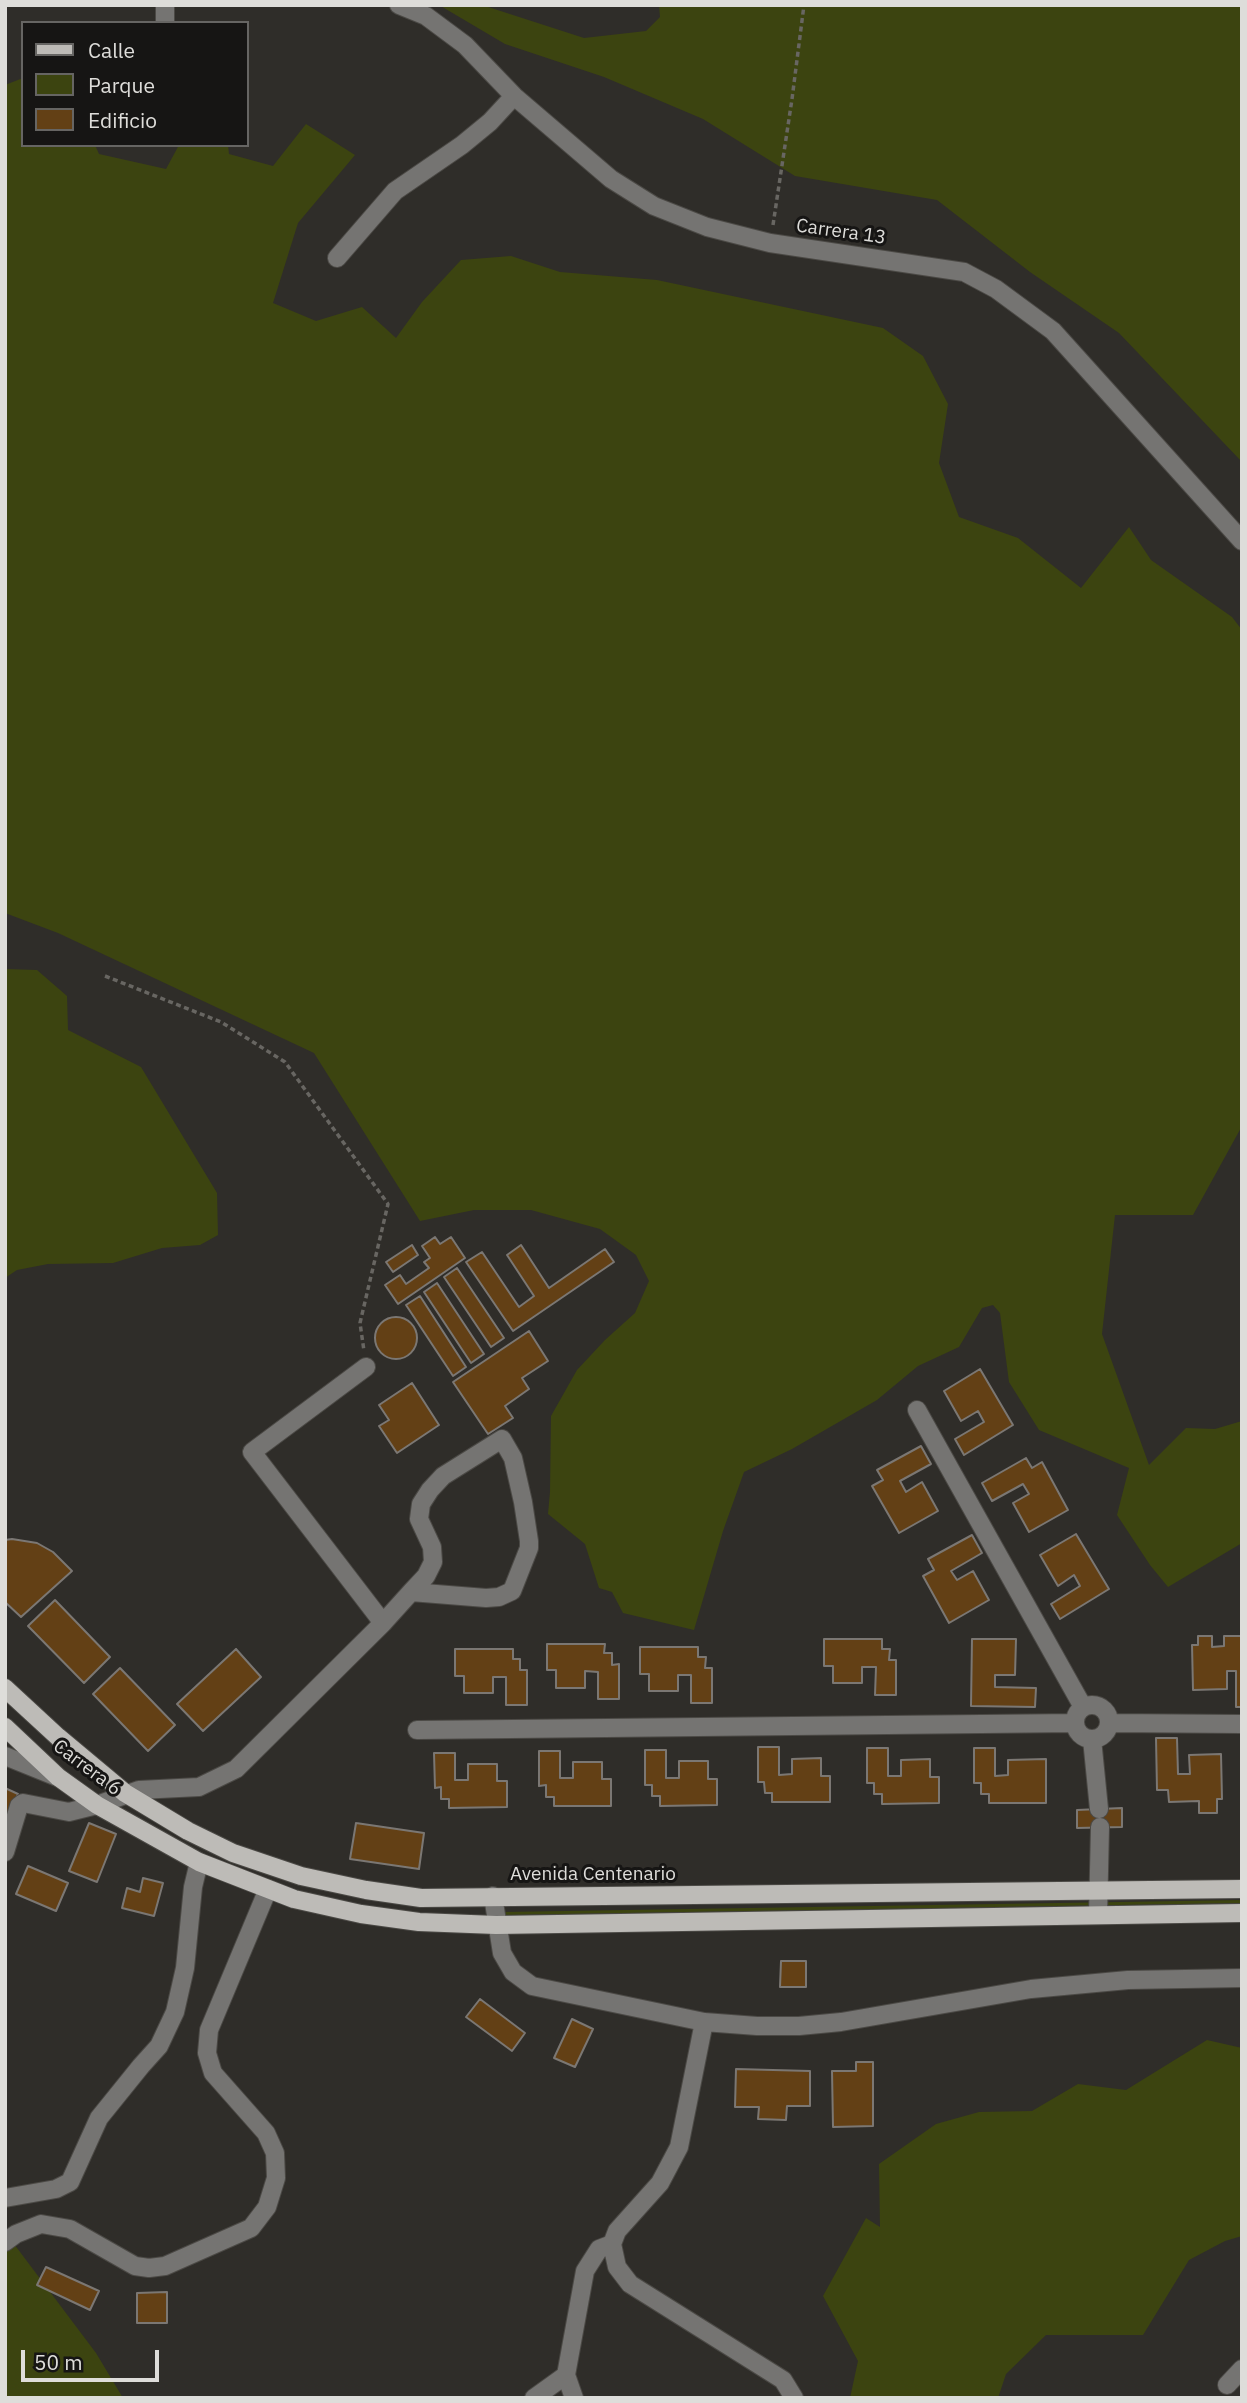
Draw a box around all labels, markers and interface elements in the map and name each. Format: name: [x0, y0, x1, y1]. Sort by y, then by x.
legend: [21, 21, 248, 147]
text: Calle: [88, 36, 135, 64]
text: Parque: [88, 71, 155, 99]
text: Edificio: [88, 106, 157, 134]
street label: Carrera 13: [795, 214, 887, 250]
street label: Carrera 6: [49, 1735, 125, 1801]
street label: Avenida Centenario: [510, 1864, 676, 1886]
scale bar: [24, 2336, 163, 2380]
text: 50 m: [34, 2348, 83, 2376]

